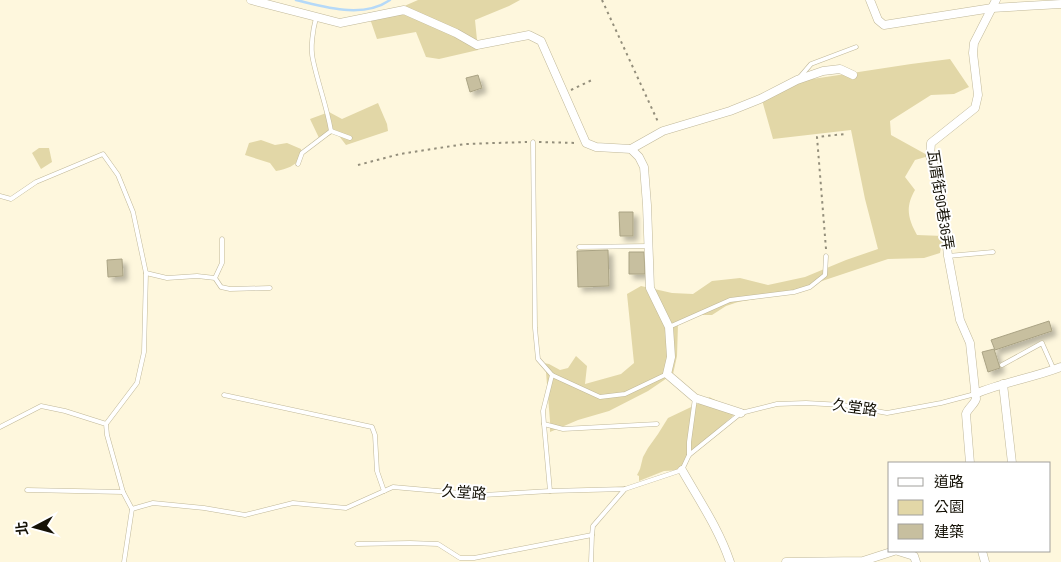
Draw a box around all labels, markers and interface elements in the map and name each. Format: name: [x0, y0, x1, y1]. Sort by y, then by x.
street label: 瓦厝街90巷36弄: [923, 149, 957, 251]
street label: 久堂路: [831, 395, 879, 421]
legend: [888, 462, 1051, 552]
text: 道路: [934, 473, 964, 492]
street label: 久堂路: [441, 482, 487, 504]
text: 公園: [934, 498, 964, 517]
north arrow: [10, 502, 60, 552]
text: 北: [13, 520, 32, 536]
text: 建築: [934, 523, 964, 542]

